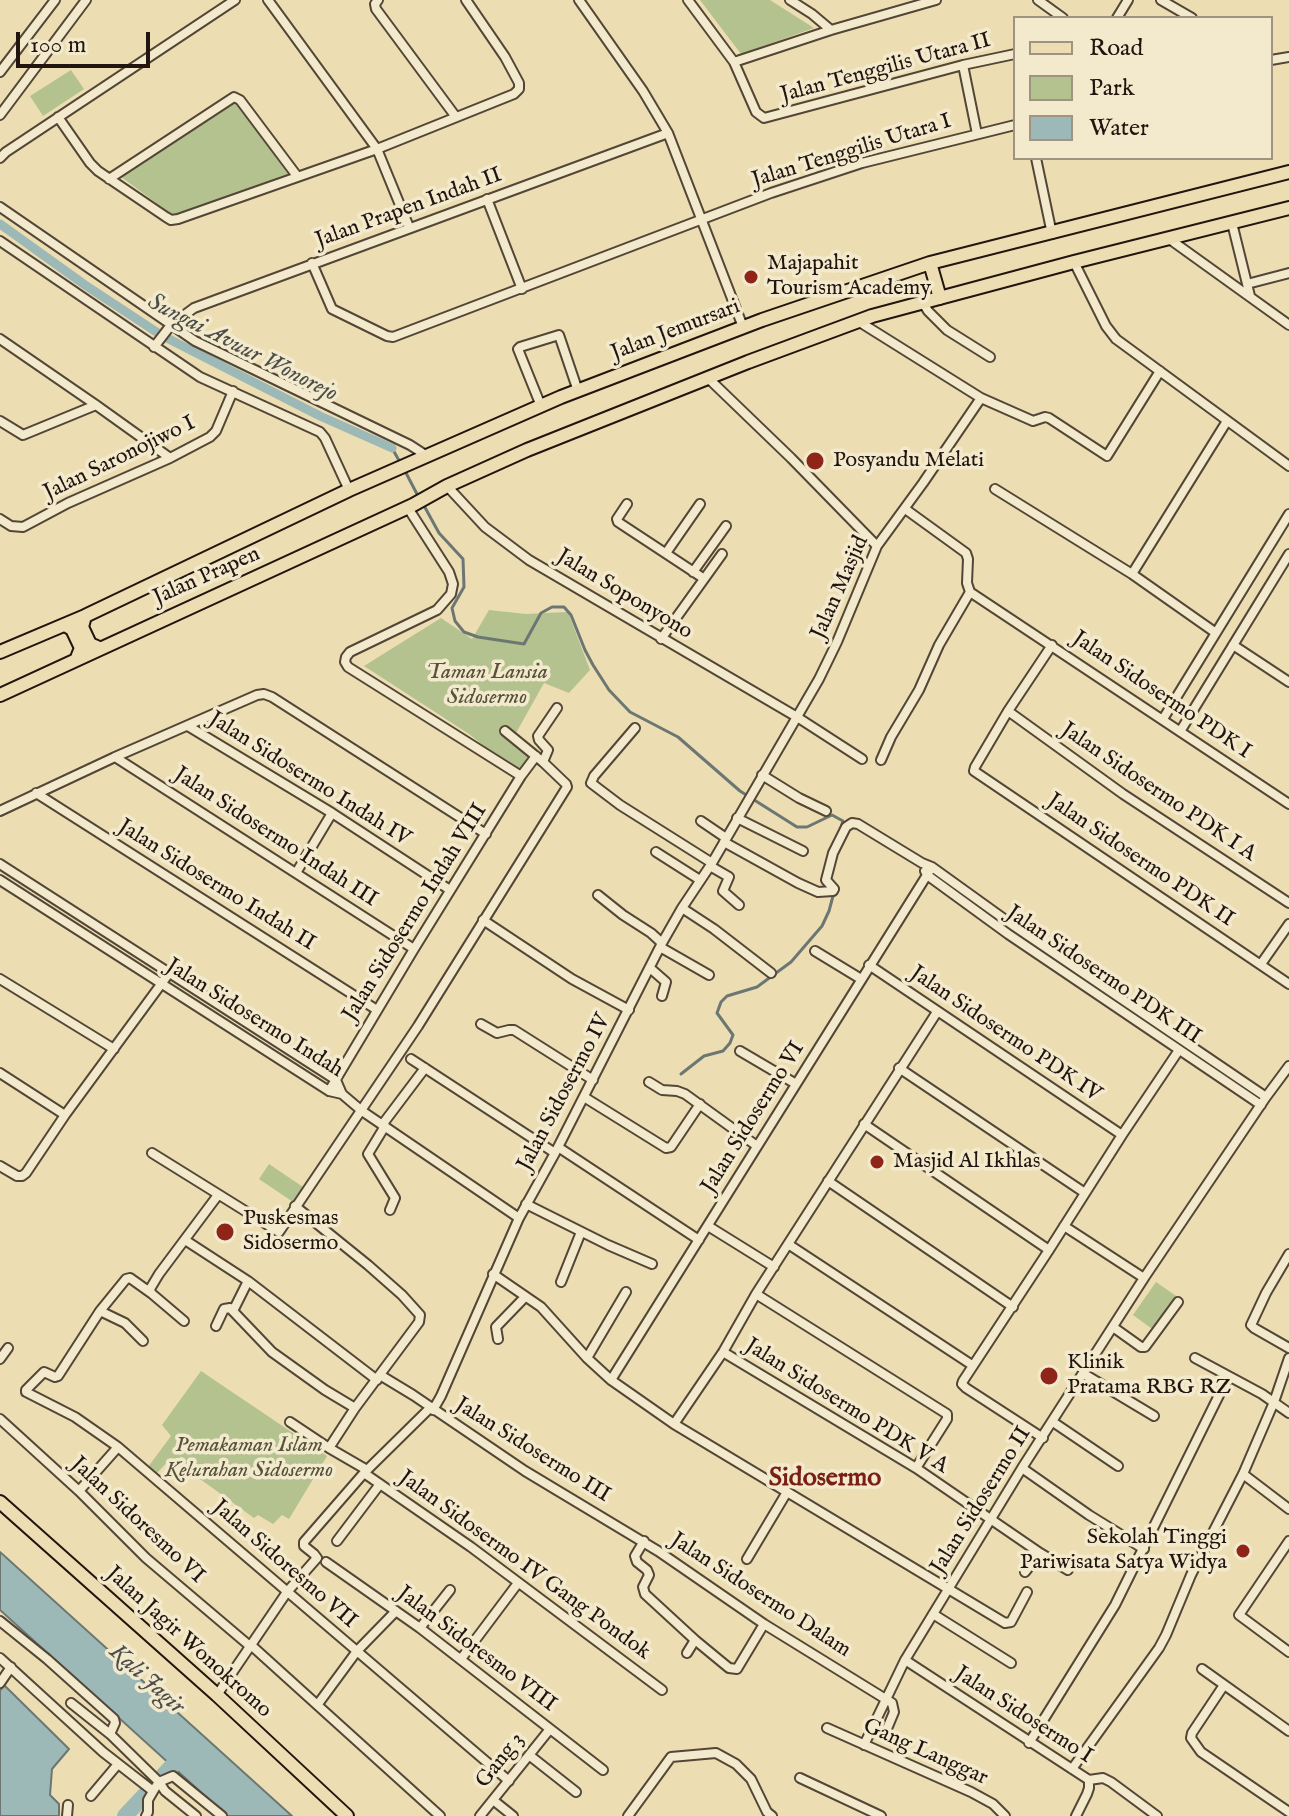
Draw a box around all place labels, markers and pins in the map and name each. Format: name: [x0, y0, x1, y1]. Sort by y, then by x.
place label: Majapahit Tourism Academy: [767, 251, 931, 302]
marker: Majapahit Tourism Academy: [742, 268, 760, 286]
place label: Posyandu Melati: [833, 448, 984, 474]
marker: Posyandu Melati: [804, 450, 826, 472]
place label: Masjid Al Ikhlas: [893, 1149, 1040, 1175]
marker: Masjid Al Ikhlas: [868, 1153, 886, 1171]
place label: Puskesmas Sidosermo: [243, 1206, 339, 1258]
marker: Puskesmas Sidosermo: [214, 1221, 236, 1243]
place label: Klinik Pratama RBG RZ: [1067, 1350, 1231, 1402]
marker: Klinik Pratama RBG RZ: [1038, 1365, 1060, 1387]
place label: Sekolah Tinggi Pariwisata Satya Widya: [1020, 1525, 1227, 1576]
marker: Sekolah Tinggi Pariwisata Satya Widya: [1234, 1542, 1252, 1560]

